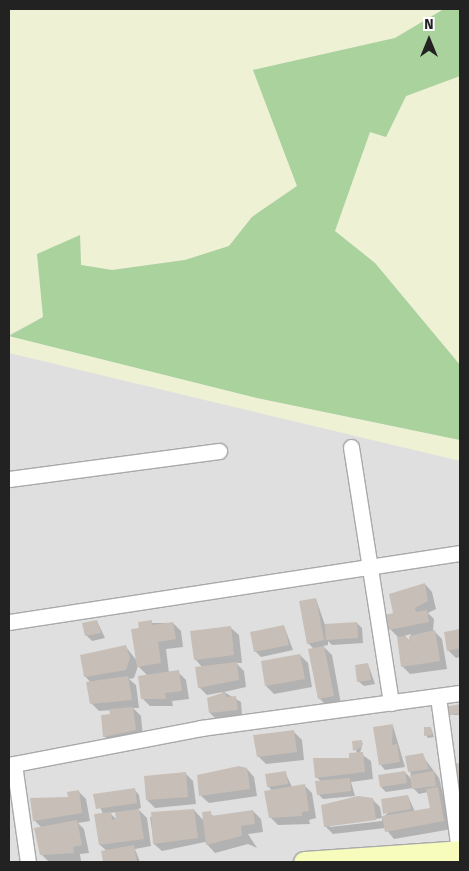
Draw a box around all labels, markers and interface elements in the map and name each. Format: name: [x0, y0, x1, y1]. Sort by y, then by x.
north arrow: [404, 15, 454, 65]
text: N: [424, 16, 434, 33]

